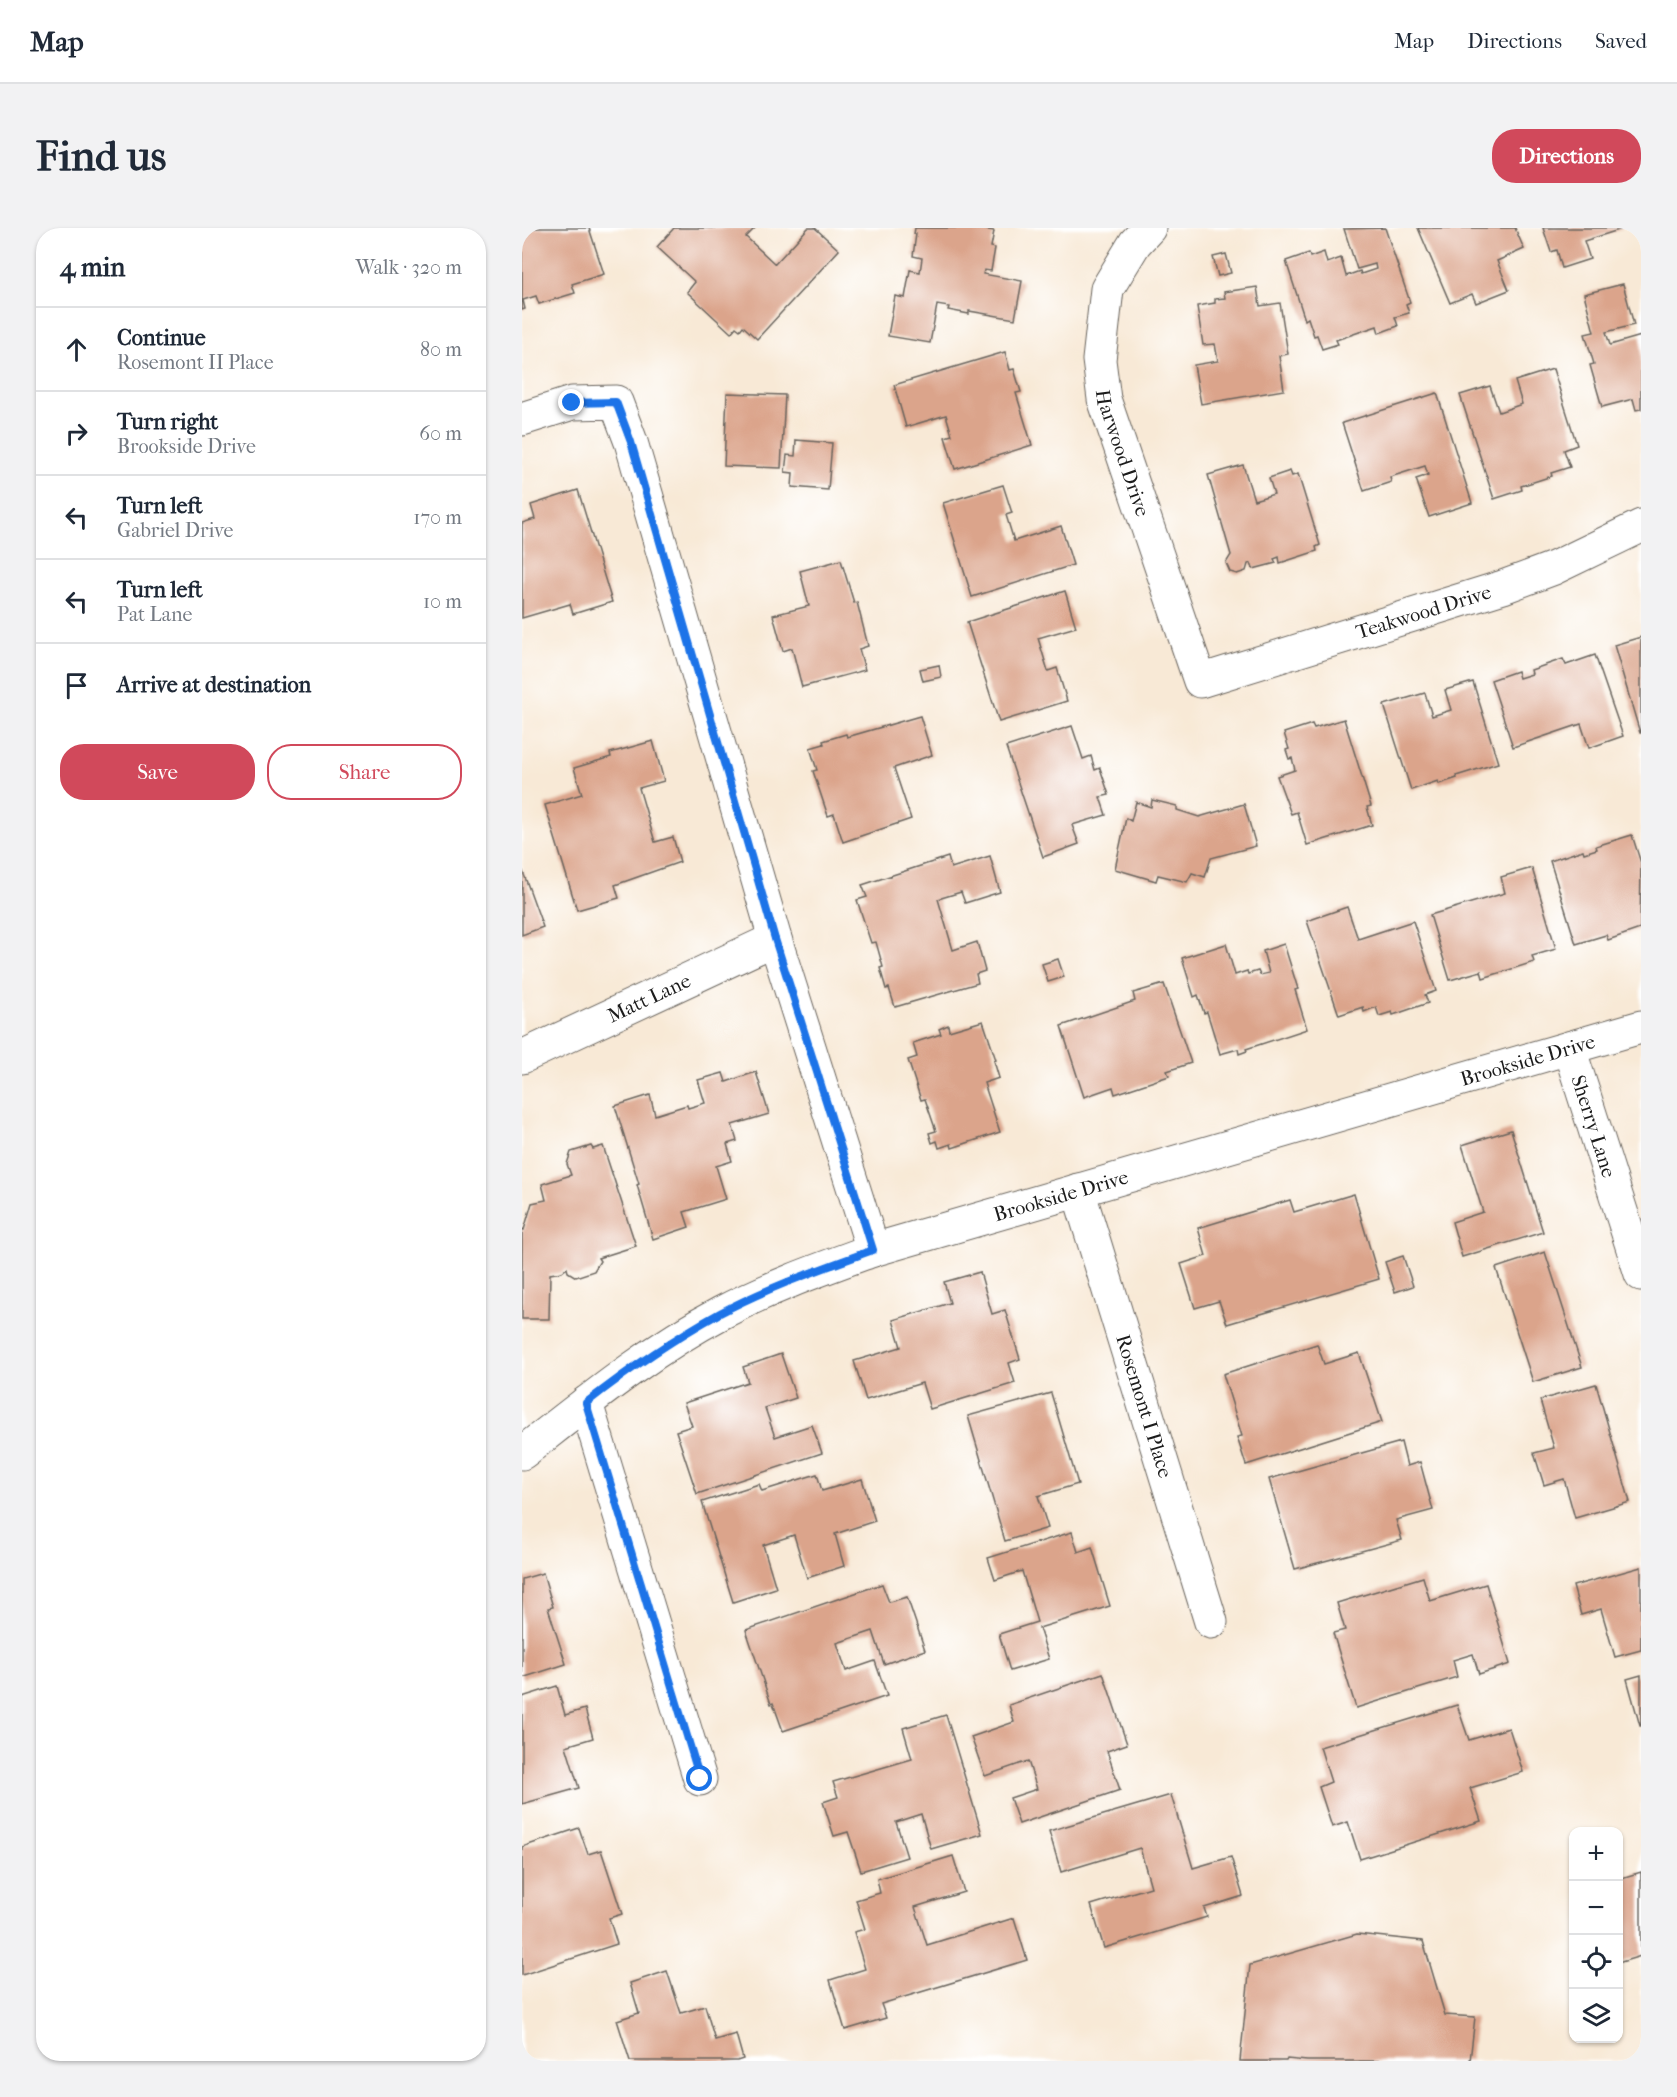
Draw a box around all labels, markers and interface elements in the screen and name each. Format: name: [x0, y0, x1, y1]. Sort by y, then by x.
text: Map: [30, 25, 84, 58]
text: Map: [1394, 29, 1434, 53]
text: Directions: [1467, 29, 1562, 53]
text: Saved: [1595, 29, 1647, 53]
button: Directions: [1492, 129, 1641, 183]
text: Find us: [36, 132, 166, 181]
text: 4 min: [60, 252, 125, 283]
text: Walk · 320 m: [356, 256, 462, 279]
text: Continue: [117, 325, 206, 351]
icon: ahead: [60, 333, 93, 366]
text: 80 m: [420, 338, 462, 361]
text: Rosemont II Place: [117, 351, 274, 374]
street label: Harwood Drive: [1091, 388, 1154, 520]
route end: [558, 389, 584, 415]
text: Turn right: [117, 409, 218, 435]
icon: right: [60, 417, 93, 450]
text: 60 m: [419, 422, 462, 445]
text: Brookside Drive: [117, 435, 256, 458]
text: Turn left: [117, 493, 203, 519]
icon: left: [60, 501, 93, 534]
text: 170 m: [413, 506, 462, 529]
text: Gabriel Drive: [117, 519, 234, 542]
text: Turn left: [117, 577, 203, 603]
street label: Teakwood Drive: [1353, 580, 1494, 644]
icon: left: [60, 585, 93, 618]
text: 10 m: [423, 590, 462, 613]
text: Pat Lane: [117, 603, 192, 626]
icon: arrive: [60, 669, 93, 702]
text: Arrive at destination: [117, 672, 311, 698]
button: Save: [60, 744, 255, 800]
button: Share: [267, 744, 462, 800]
street label: Matt Lane: [604, 969, 694, 1027]
street label: Brookside Drive: [1458, 1030, 1598, 1091]
street label: Sherry Lane: [1566, 1072, 1621, 1180]
street label: Brookside Drive: [991, 1165, 1131, 1226]
street label: Rosemont I Place: [1111, 1332, 1177, 1481]
route start: [686, 1765, 712, 1791]
map controls: [1569, 1827, 1623, 2043]
button: +: [1569, 1827, 1623, 1881]
button: −: [1569, 1881, 1623, 1935]
button: locate: [1569, 1935, 1623, 1989]
button: layers: [1569, 1989, 1623, 2043]

